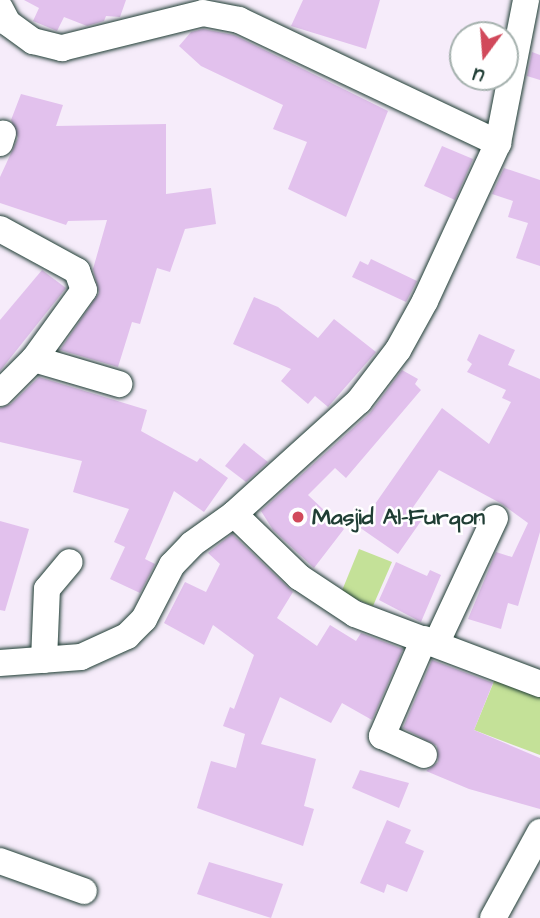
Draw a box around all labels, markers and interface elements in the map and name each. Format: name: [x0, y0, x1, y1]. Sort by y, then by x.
north arrow: [449, 21, 519, 91]
text: U: [470, 60, 487, 89]
place label: Masjid Al-Furqon: [312, 503, 485, 531]
marker: Masjid Al-Furqon: [290, 509, 306, 525]

